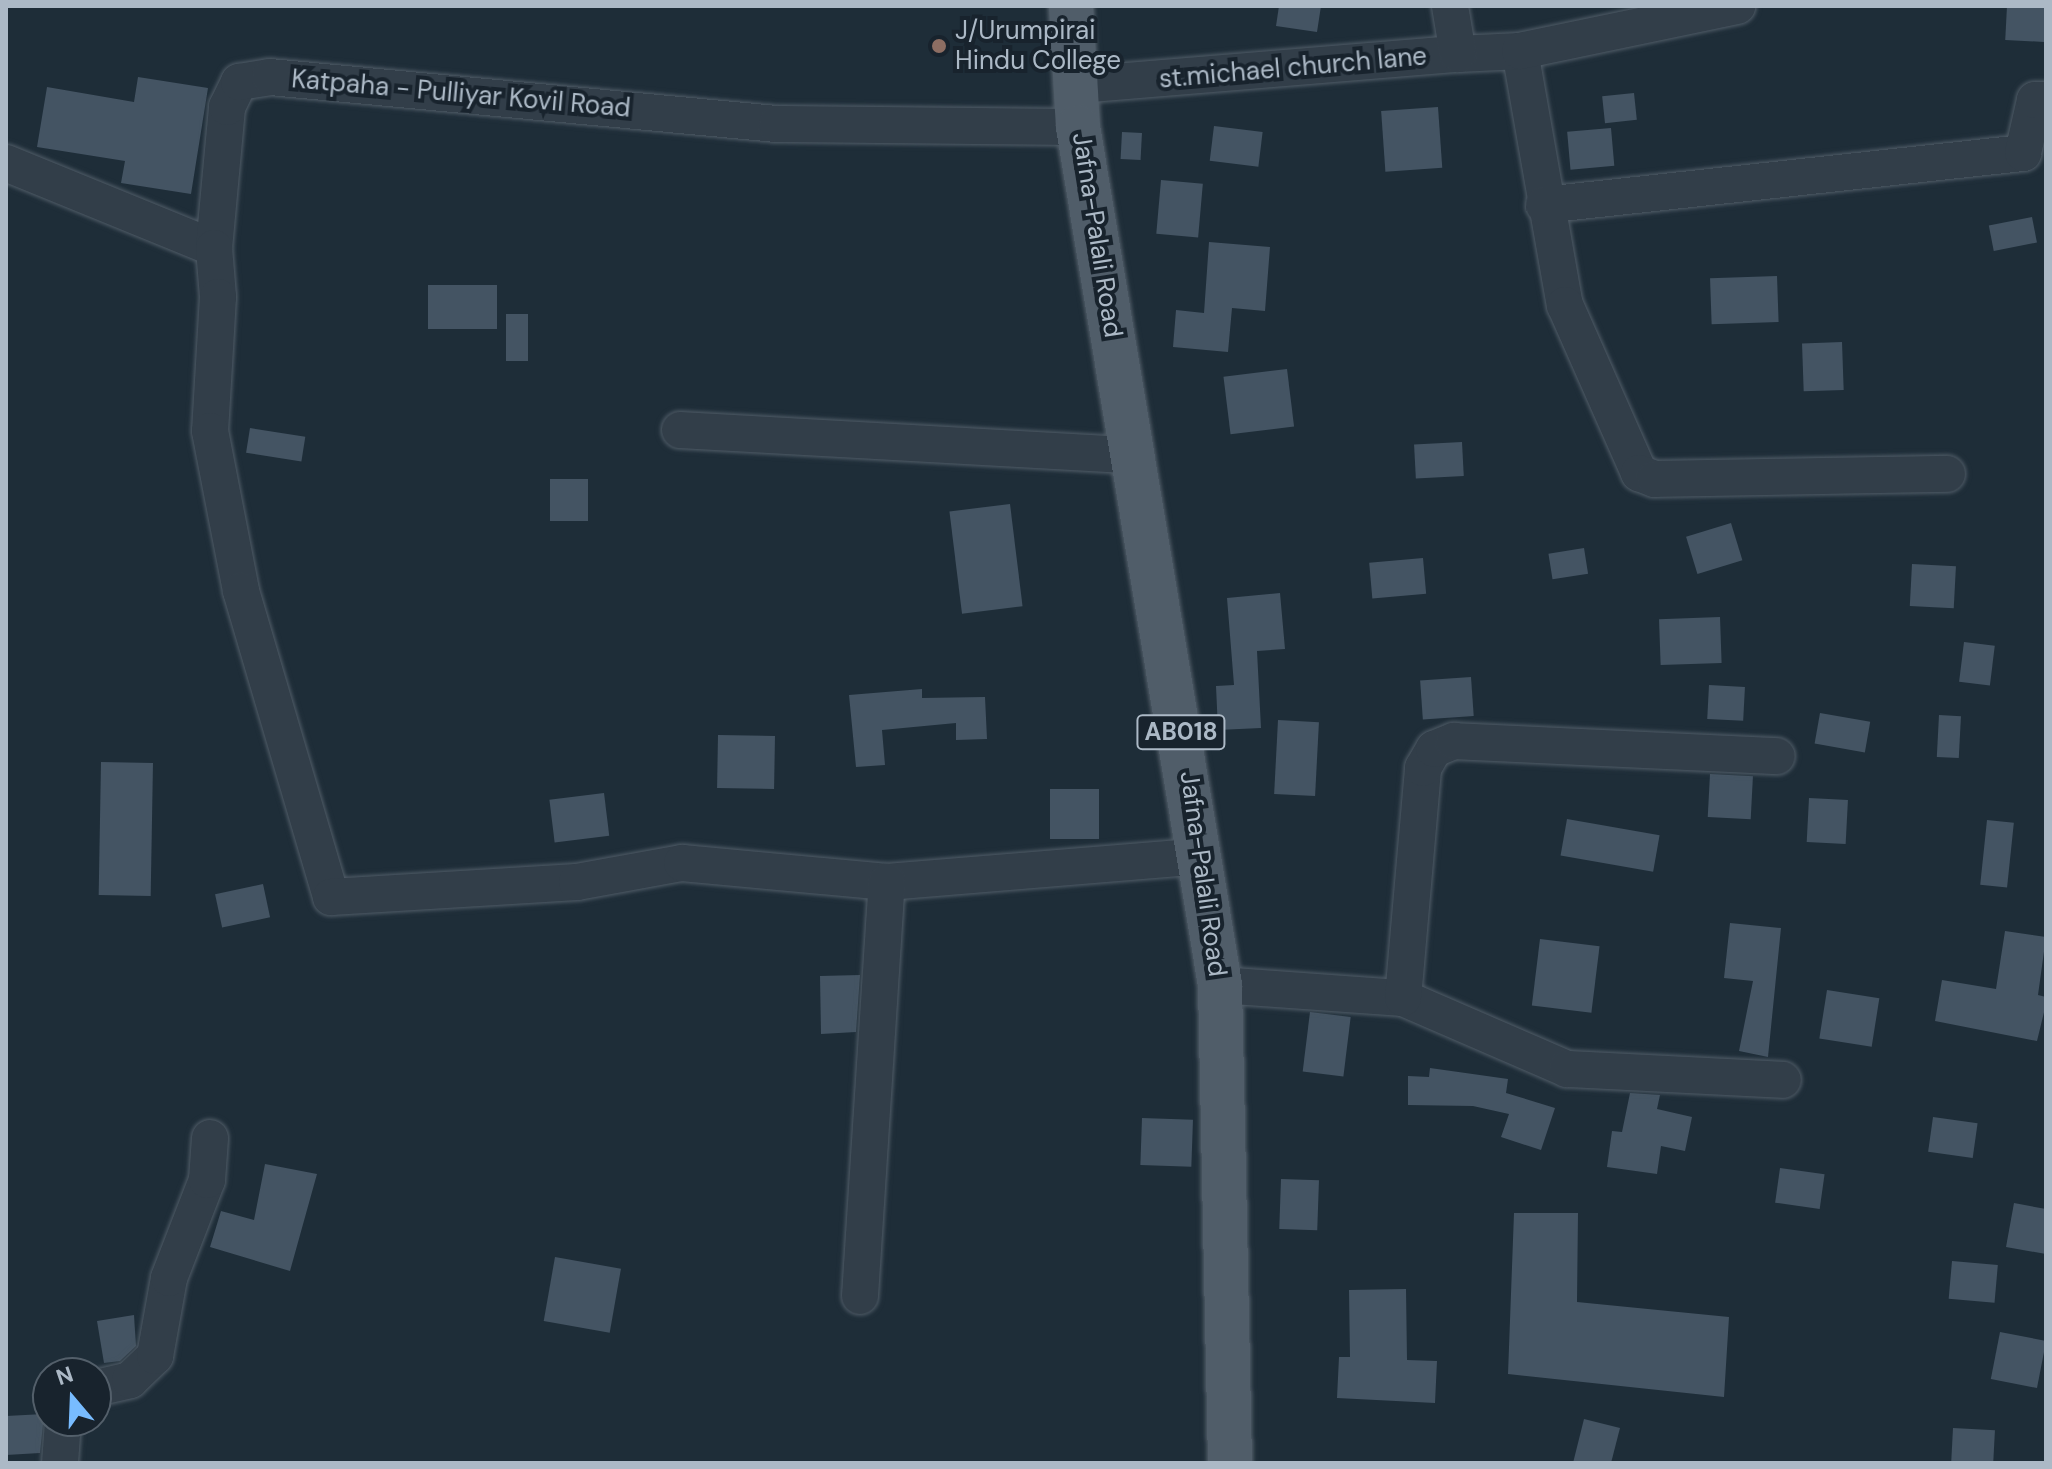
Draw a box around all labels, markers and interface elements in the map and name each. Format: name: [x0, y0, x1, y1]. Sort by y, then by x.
place label: J/Urumpirai Hindu College: [955, 15, 1121, 76]
marker: J/Urumpirai Hindu College: [930, 37, 948, 55]
street label: st.michael church lane: [1158, 41, 1428, 95]
street label: Katpaha - Pulliyar Kovil Road: [290, 64, 632, 124]
street label: Jafna-Palali Road: [1065, 130, 1129, 340]
road number: AB018: [1135, 712, 1227, 752]
street label: Jafna-Palali Road: [1173, 769, 1233, 979]
north arrow: [32, 1357, 112, 1437]
text: N: [52, 1359, 77, 1392]

